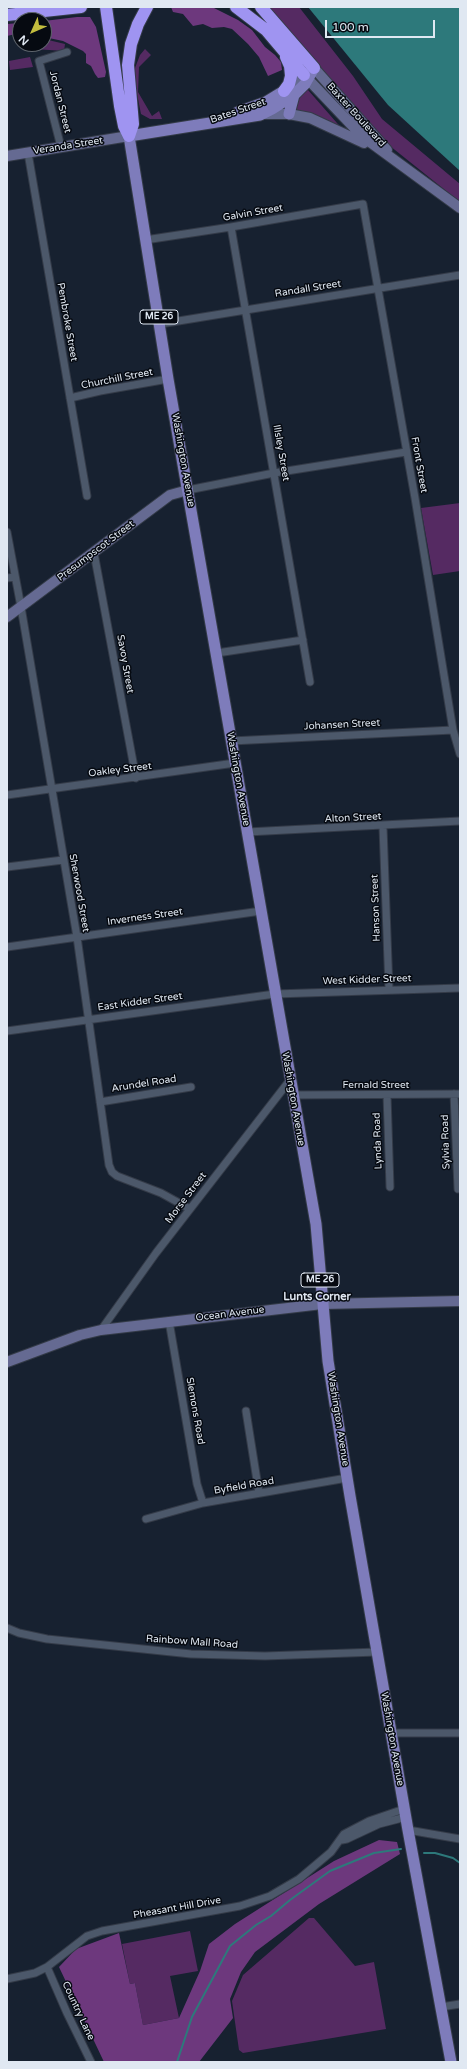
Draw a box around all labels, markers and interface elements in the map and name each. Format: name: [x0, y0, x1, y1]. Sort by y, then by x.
north arrow: [12, 12, 52, 52]
scale bar: [327, 12, 437, 38]
text: 100 m: [332, 20, 369, 34]
text: N: [16, 32, 32, 48]
street label: Jordan Street: [46, 70, 74, 134]
street label: Baxter Boulevard: [324, 81, 388, 149]
street label: Bates Street: [209, 96, 267, 126]
street label: Veranda Street: [32, 135, 104, 157]
street label: Galvin Street: [222, 202, 284, 224]
street label: Randall Street: [274, 278, 342, 300]
street label: Pembroke Street: [54, 282, 80, 362]
road number: ME 26: [140, 310, 178, 324]
street label: Churchill Street: [80, 366, 154, 392]
street label: Washington Avenue: [169, 412, 197, 508]
street label: Illsley Street: [270, 424, 292, 482]
street label: Front Street: [408, 436, 430, 494]
street label: Presumpscot Street: [55, 518, 137, 584]
street label: Savoy Street: [114, 634, 136, 694]
street label: Johansen Street: [304, 717, 380, 733]
street label: Washington Avenue: [224, 731, 252, 827]
street label: Oakley Street: [88, 760, 152, 780]
street label: Alton Street: [324, 811, 382, 825]
street label: Sherwood Street: [66, 853, 92, 933]
street label: Hanson Street: [369, 874, 383, 942]
street label: Inverness Street: [107, 906, 183, 928]
street label: West Kidder Street: [322, 972, 412, 988]
street label: East Kidder Street: [97, 990, 183, 1014]
street label: Washington Avenue: [279, 1051, 307, 1147]
street label: Arundel Road: [111, 1073, 177, 1095]
street label: Fernald Street: [343, 1079, 409, 1091]
street label: Lynda Road: [371, 1112, 385, 1170]
street label: Sylvia Road: [439, 1114, 453, 1170]
street label: Morse Street: [163, 1170, 209, 1226]
road number: ME 26: [301, 1273, 339, 1287]
district label: Lunts Corner: [283, 1290, 351, 1304]
street label: Ocean Avenue: [195, 1304, 265, 1324]
street label: Washington Avenue: [325, 1371, 351, 1467]
street label: Slemons Road: [183, 1376, 207, 1446]
street label: Byfield Road: [213, 1475, 275, 1497]
street label: Rainbow Mall Road: [146, 1633, 238, 1651]
street label: Washington Avenue: [378, 1691, 406, 1787]
street label: Pheasant Hill Drive: [132, 1894, 222, 1922]
street label: Country Lane: [59, 1980, 97, 2042]

